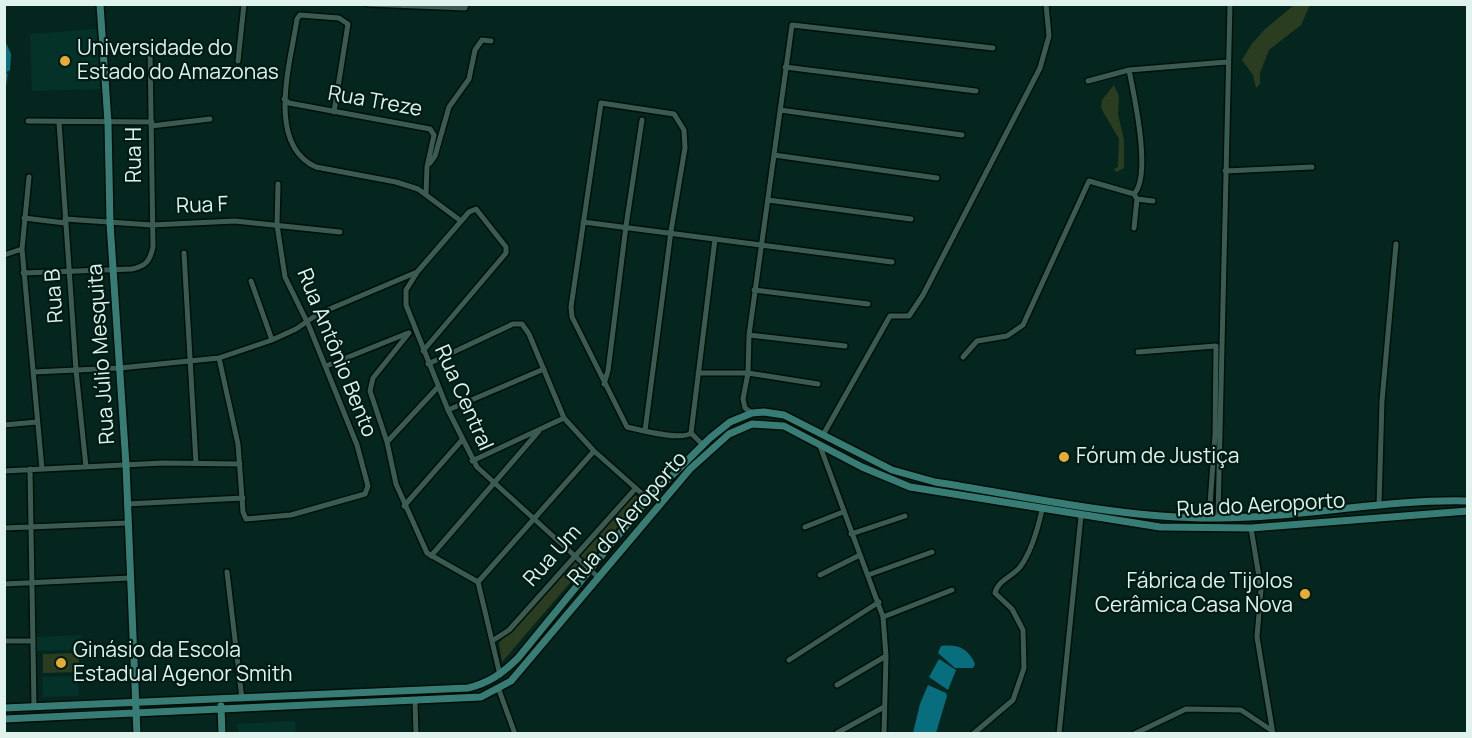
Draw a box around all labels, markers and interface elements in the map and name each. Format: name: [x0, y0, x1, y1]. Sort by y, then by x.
place label: Universidade do Estado do Amazonas: [77, 36, 279, 86]
marker: Universidade do Estado do Amazonas: [58, 54, 72, 68]
street label: Rua Treze: [326, 81, 424, 123]
street label: Rua H: [122, 127, 148, 183]
street label: Rua F: [175, 192, 229, 220]
street label: Rua Júlio Mesquita: [83, 263, 121, 445]
street label: Rua Antônio Bento: [291, 265, 381, 441]
street label: Rua B: [41, 268, 69, 324]
street label: Rua Central: [428, 341, 498, 455]
place label: Fórum de Justiça: [1076, 444, 1239, 470]
street label: Rua do Aeroporto: [563, 447, 693, 591]
marker: Fórum de Justiça: [1057, 450, 1071, 464]
street label: Rua do Aeroporto: [1176, 489, 1346, 523]
street label: Rua Um: [519, 520, 587, 592]
place label: Fábrica de Tijolos Cerâmica Casa Nova: [1095, 569, 1293, 619]
marker: Fábrica de Tijolos Cerâmica Casa Nova: [1298, 587, 1312, 601]
place label: Ginásio da Escola Estadual Agenor Smith: [73, 638, 293, 688]
marker: Ginásio da Escola Estadual Agenor Smith: [54, 656, 68, 670]

